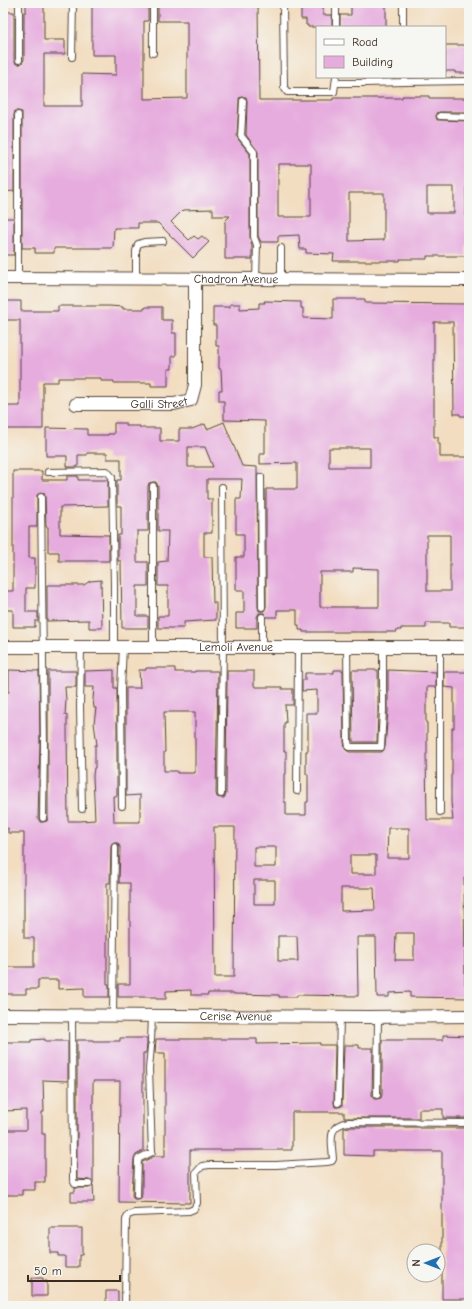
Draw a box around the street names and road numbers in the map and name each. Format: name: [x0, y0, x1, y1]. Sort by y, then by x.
street label: Chadron Avenue: [194, 272, 278, 286]
street label: Galli Street: [131, 394, 189, 411]
street label: Lemoli Avenue: [199, 640, 273, 654]
street label: Cerise Avenue: [200, 1009, 272, 1023]

